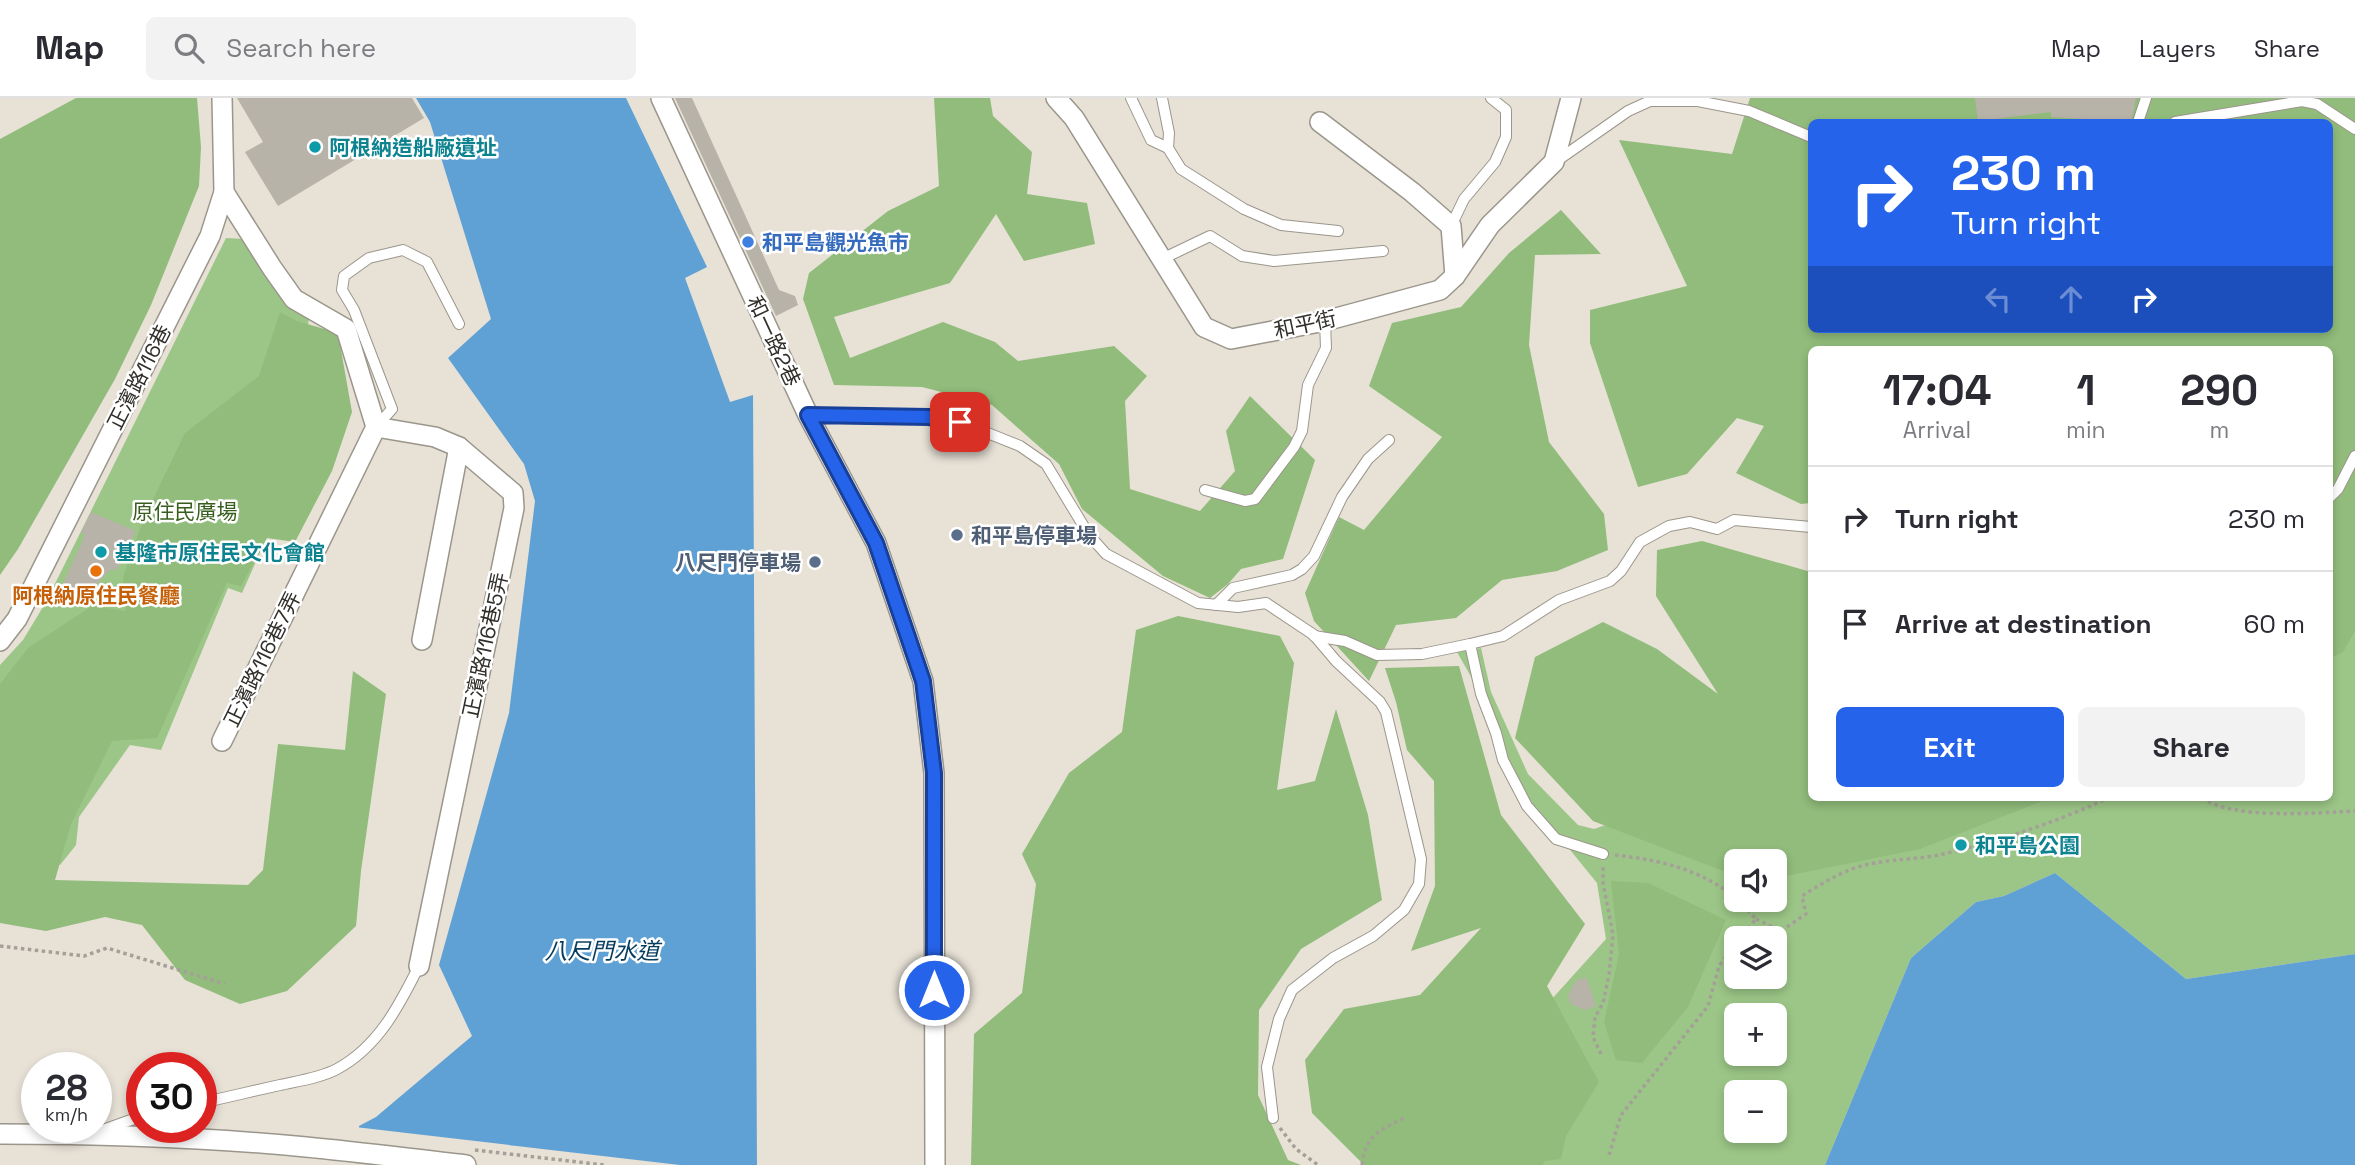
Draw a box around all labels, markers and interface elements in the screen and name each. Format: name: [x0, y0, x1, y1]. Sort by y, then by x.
search box: [146, 17, 636, 80]
text: Map: [35, 27, 104, 69]
icon: search: [170, 29, 208, 67]
text: Search here: [226, 31, 376, 65]
text: Map: [2051, 33, 2101, 64]
text: Layers: [2139, 33, 2216, 64]
text: Share: [2254, 33, 2320, 64]
place label: 阿根納造船廠遺址: [329, 134, 497, 161]
marker: 阿根納造船廠遺址: [307, 139, 323, 155]
text: 230 m: [1951, 142, 2096, 204]
icon: right: [1836, 147, 1927, 238]
text: Turn right: [1951, 203, 2101, 243]
place label: 和平島觀光魚市: [762, 229, 909, 256]
marker: 和平島觀光魚市: [740, 234, 756, 250]
icon: left: [1979, 280, 2017, 318]
icon: ahead: [2052, 280, 2090, 318]
icon: right: [2125, 280, 2163, 318]
street label: 和一路2巷: [741, 291, 807, 391]
street label: 和平街: [1271, 304, 1339, 344]
street label: 正濱路116巷: [101, 320, 177, 434]
text: 17:04: [1883, 364, 1991, 417]
text: 1: [2076, 364, 2095, 417]
text: 290: [2180, 364, 2258, 417]
pin: [930, 392, 990, 452]
icon: arrive: [941, 403, 979, 441]
text: Arrival: [1903, 415, 1971, 445]
text: min: [2066, 415, 2106, 445]
text: m: [2209, 415, 2229, 445]
park label: 原住民廣場: [133, 498, 238, 525]
icon: right: [1836, 500, 1874, 538]
text: Turn right: [1895, 502, 2019, 536]
text: 230 m: [2228, 502, 2305, 536]
place label: 和平島停車場: [971, 522, 1097, 549]
marker: 和平島停車場: [949, 527, 965, 543]
place label: 基隆市原住民文化會館: [115, 539, 325, 566]
marker: 基隆市原住民文化會館: [93, 544, 109, 560]
place label: 八尺門停車場: [675, 549, 801, 576]
marker: 八尺門停車場: [807, 554, 823, 570]
marker: 阿根納原住民餐廳: [88, 563, 104, 579]
street label: 正濱路116巷5弄: [456, 570, 514, 720]
place label: 阿根納原住民餐廳: [12, 582, 180, 609]
street label: 正濱路116巷7弄: [218, 587, 306, 731]
icon: arrive: [1836, 605, 1874, 643]
text: Arrive at destination: [1895, 607, 2152, 641]
text: 60 m: [2243, 607, 2305, 641]
button: Exit: [1836, 707, 2064, 787]
button: Share: [2078, 707, 2305, 787]
place label: 和平島公園: [1975, 832, 2080, 859]
marker: 和平島公園: [1953, 837, 1969, 853]
map controls: [1724, 849, 1787, 1143]
button: sound: [1724, 849, 1787, 912]
button: layers: [1724, 926, 1787, 989]
water label: 八尺門水道: [545, 936, 663, 966]
position arrow: [897, 953, 971, 1027]
button: +: [1724, 1003, 1787, 1066]
speed limit sign: 30: [126, 1052, 217, 1143]
text: 28: [46, 1066, 87, 1110]
button: −: [1724, 1080, 1787, 1143]
text: km/h: [45, 1103, 88, 1126]

